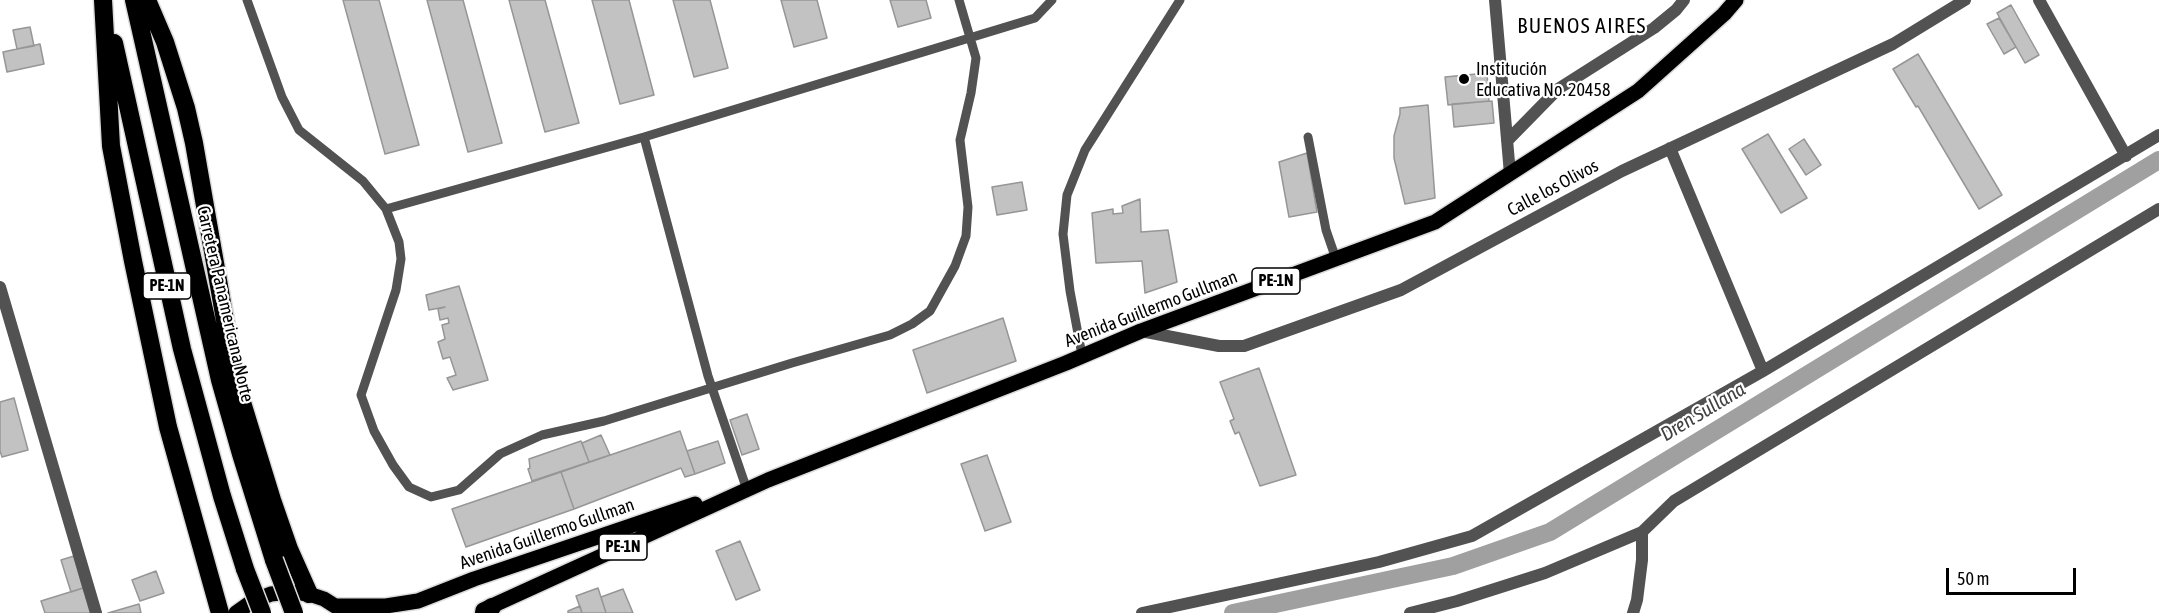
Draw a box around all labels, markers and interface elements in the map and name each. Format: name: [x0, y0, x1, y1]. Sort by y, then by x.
district label: BUENOS AIRES: [1517, 13, 1647, 39]
place label: Institución Educativa No. 20458: [1476, 58, 1610, 100]
marker: Institución Educativa No. 20458: [1457, 72, 1471, 86]
street label: Calle los Olivos: [1504, 155, 1602, 221]
street label: Carretera Panamericana Norte: [192, 204, 258, 404]
street label: Avenida Guillermo Gullman: [1062, 266, 1240, 352]
road number: PE-1N: [1252, 268, 1300, 294]
road number: PE-1N: [143, 273, 191, 299]
water label: Dren Sullana: [1656, 377, 1750, 447]
street label: Avenida Guillermo Gullman: [457, 494, 637, 574]
road number: PE-1N: [599, 534, 647, 560]
scale bar: [1949, 556, 2080, 594]
text: 50 m: [1957, 568, 1989, 589]

